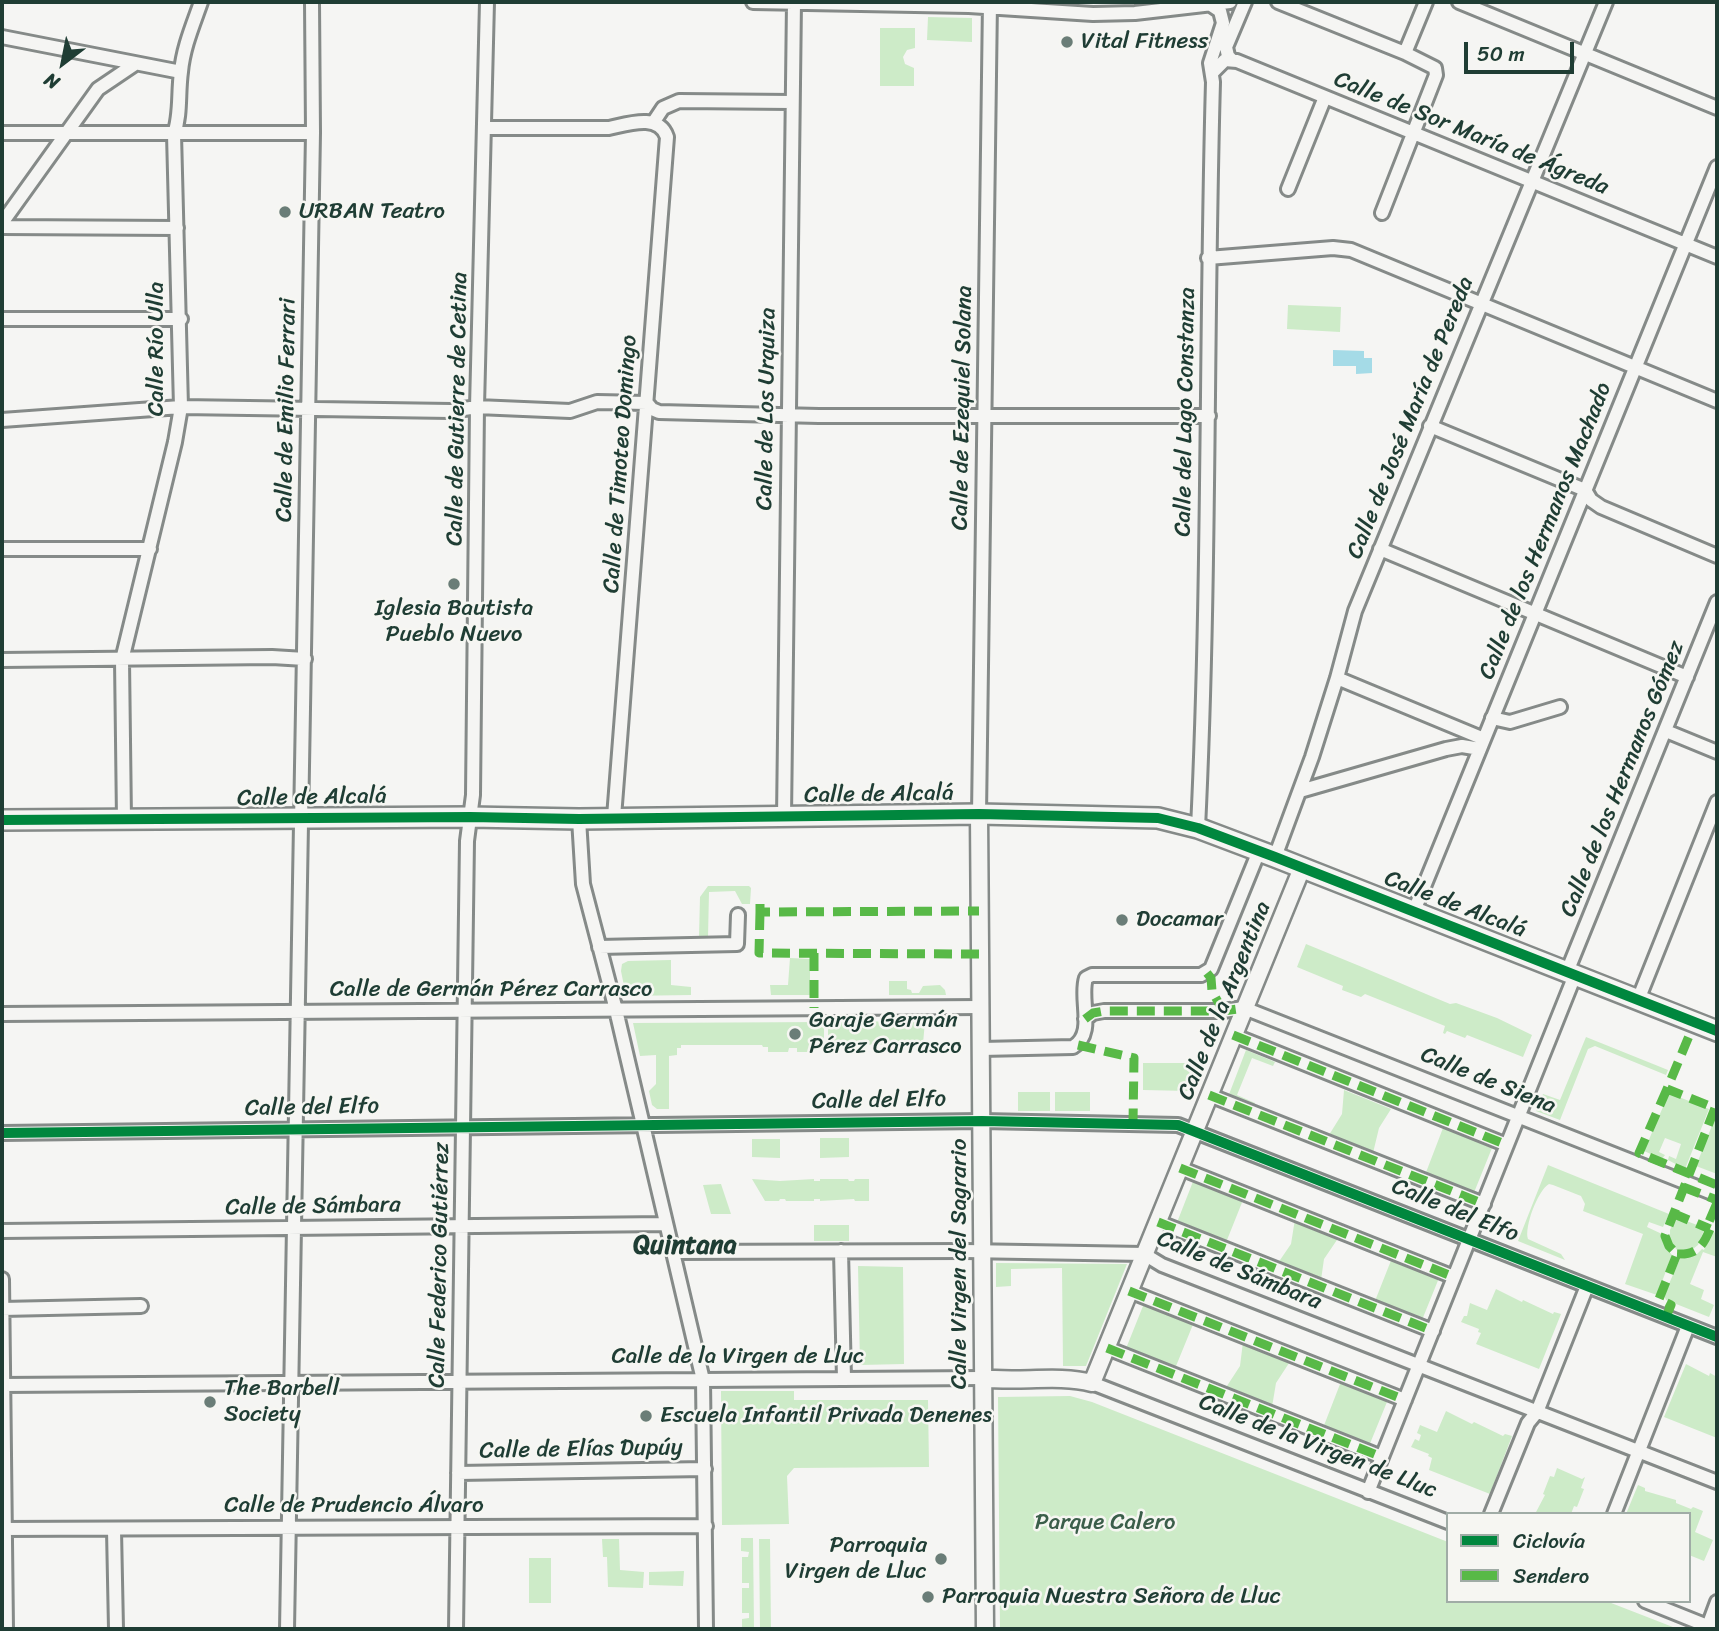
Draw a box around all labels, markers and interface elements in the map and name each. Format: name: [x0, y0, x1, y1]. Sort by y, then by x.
north arrow: [28, 28, 98, 98]
place label: Vital Fitness: [1081, 28, 1208, 56]
scale bar: [1467, 28, 1577, 72]
marker: Vital Fitness: [1059, 34, 1075, 50]
text: 50 m: [1477, 35, 1525, 73]
text: N: [37, 64, 66, 99]
street label: Calle de Sor María de Ágreda: [1330, 66, 1612, 202]
place label: URBAN Teatro: [299, 198, 445, 226]
marker: URBAN Teatro: [277, 204, 293, 220]
street label: Calle de Gutierre de Cetina: [442, 272, 474, 546]
street label: Calle de José María de Pereda: [1342, 273, 1480, 563]
street label: Calle Río Ulla: [143, 282, 171, 416]
street label: Calle de Ezequiel Solana: [947, 285, 979, 531]
street label: Calle del Lago Constanza: [1170, 287, 1202, 537]
street label: Calle de Emilio Ferrari: [271, 298, 303, 522]
street label: Calle de Los Urquiza: [751, 307, 783, 511]
street label: Calle de Timoteo Domingo: [598, 334, 644, 594]
street label: Calle de los Hermanos Machado: [1474, 379, 1618, 683]
marker: Iglesia Bautista Pueblo Nuevo: [446, 576, 462, 592]
place label: Iglesia Bautista Pueblo Nuevo: [375, 595, 533, 649]
street label: Calle de los Hermanos Gómez: [1555, 637, 1691, 921]
street label: Calle de Alcalá: [804, 780, 954, 810]
street label: Calle de Alcalá: [237, 783, 387, 813]
street label: Calle de Alcalá: [1380, 865, 1530, 945]
street label: Calle de la Argentina: [1173, 898, 1277, 1104]
place label: Docamar: [1136, 906, 1223, 934]
marker: Docamar: [1114, 912, 1130, 928]
street label: Calle de Germán Pérez Carrasco: [330, 976, 652, 1004]
place label: Garaje Germán Pérez Carrasco: [809, 1007, 962, 1061]
marker: Garaje Germán Pérez Carrasco: [787, 1026, 803, 1042]
street label: Calle de Siena: [1416, 1041, 1560, 1121]
street label: Calle del Elfo: [812, 1086, 946, 1116]
street label: Calle del Elfo: [245, 1093, 379, 1123]
street label: Calle Virgen del Sagrario: [946, 1139, 974, 1389]
street label: Calle Federico Gutiérrez: [424, 1142, 456, 1388]
street label: Calle del Elfo: [1388, 1173, 1522, 1249]
street label: Calle de Sámbara: [225, 1192, 401, 1222]
street label: Calle de Sámbara: [1153, 1225, 1325, 1317]
district label: Quintana: [633, 1230, 737, 1262]
street label: Calle de la Virgen de Lluc: [611, 1343, 865, 1371]
place label: The Barbell Society: [224, 1375, 339, 1429]
street label: Calle de la Virgen de Lluc: [1195, 1389, 1441, 1505]
marker: The Barbell Society: [202, 1394, 218, 1410]
place label: Escuela Infantil Privada Denenes: [660, 1402, 992, 1430]
marker: Escuela Infantil Privada Denenes: [638, 1408, 654, 1424]
street label: Calle de Elías Dupúy: [479, 1434, 683, 1466]
street label: Calle de Prudencio Álvaro: [224, 1492, 484, 1520]
park label: Parque Calero: [1035, 1509, 1175, 1537]
legend: [1446, 1512, 1691, 1603]
text: Ciclovía: [1513, 1522, 1585, 1560]
place label: Parroquia Virgen de Lluc: [785, 1532, 927, 1586]
marker: Parroquia Virgen de Lluc: [933, 1551, 949, 1567]
text: Sendero: [1513, 1557, 1589, 1595]
place label: Parroquia Nuestra Señora de Lluc: [942, 1583, 1281, 1611]
marker: Parroquia Nuestra Señora de Lluc: [920, 1589, 936, 1605]

